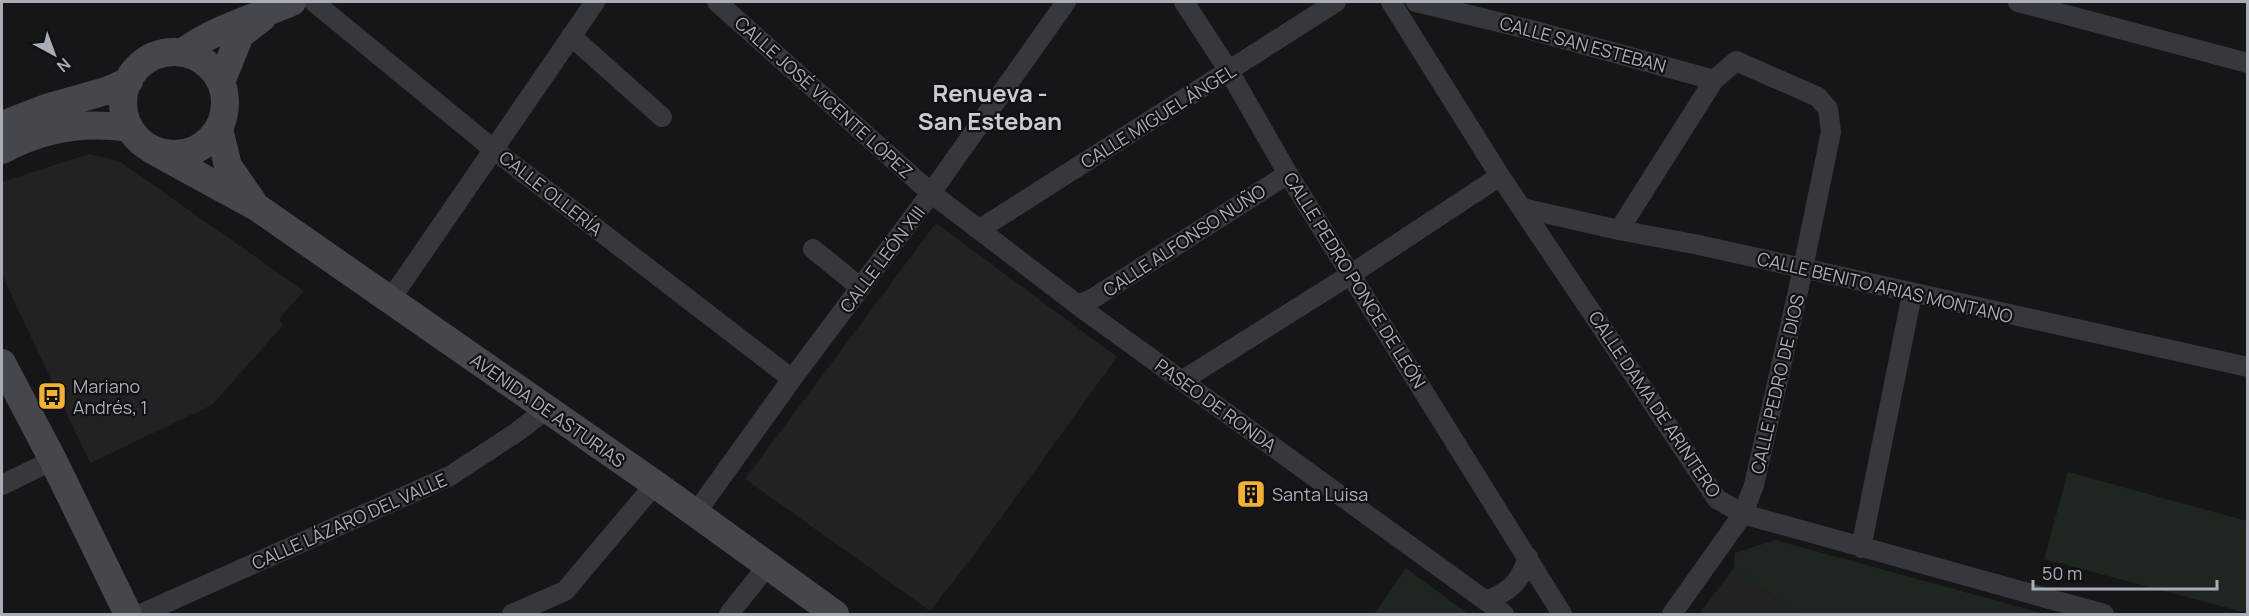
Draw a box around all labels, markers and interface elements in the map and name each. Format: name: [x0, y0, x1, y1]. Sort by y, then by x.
street label: CALLE SAN ESTEBAN: [1497, 10, 1669, 78]
street label: CALLE JOSÉ VICENTE LÓPEZ: [730, 11, 918, 183]
north arrow: [24, 24, 84, 84]
text: N: [52, 53, 75, 77]
street label: CALLE MIGUEL ÁNGEL: [1076, 58, 1240, 174]
district label: Renueva - San Esteban: [918, 76, 1062, 137]
street label: CALLE OLLERÍA: [494, 145, 608, 241]
street label: CALLE PEDRO PONCE DE LEÓN: [1278, 167, 1432, 393]
street label: CALLE ALFONSO NUÑO: [1098, 178, 1270, 302]
street label: CALLE LEÓN XIII: [834, 201, 930, 317]
street label: CALLE BENITO ARIAS MONTANO: [1755, 246, 2015, 328]
street label: CALLE PEDRO DE DIOS: [1745, 292, 1809, 476]
street label: CALLE DAMA DE ARINTERO: [1584, 306, 1726, 502]
street label: AVENIDA DE ASTURIAS: [466, 347, 630, 473]
street label: PASEO DE RONDA: [1151, 353, 1282, 457]
place label: Mariano Andrés, 1: [73, 374, 148, 419]
bus stop icon: Mariano Andrés, 1: [36, 380, 68, 412]
street label: CALLE LÁZARO DEL VALLE: [248, 467, 450, 575]
building icon: Santa Luisa: [1235, 478, 1267, 510]
place label: Santa Luisa: [1272, 482, 1368, 506]
scale bar: [2033, 553, 2218, 591]
text: 50 m: [2042, 561, 2082, 585]

